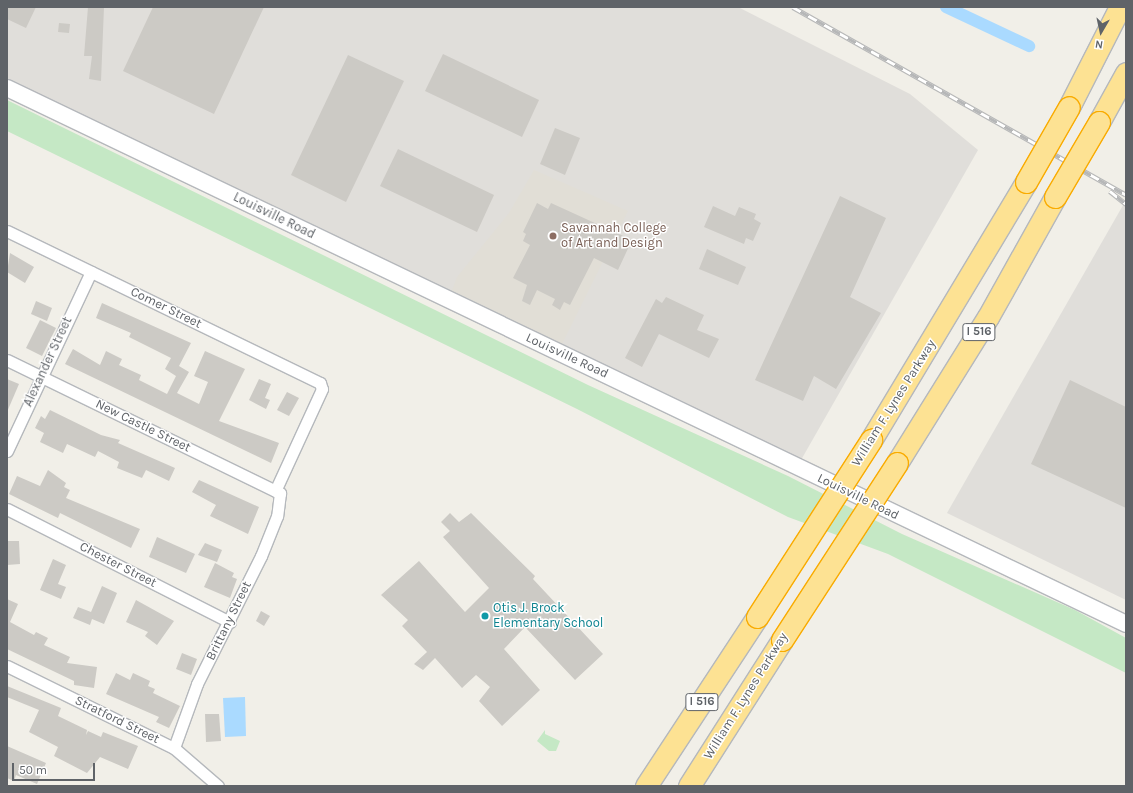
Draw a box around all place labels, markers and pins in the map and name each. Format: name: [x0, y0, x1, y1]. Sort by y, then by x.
place label: Savannah College of Art and Design: [561, 221, 667, 252]
marker: Savannah College of Art and Design: [548, 231, 558, 241]
place label: Otis J. Brock Elementary School: [493, 601, 603, 632]
marker: Otis J. Brock Elementary School: [480, 611, 490, 621]

